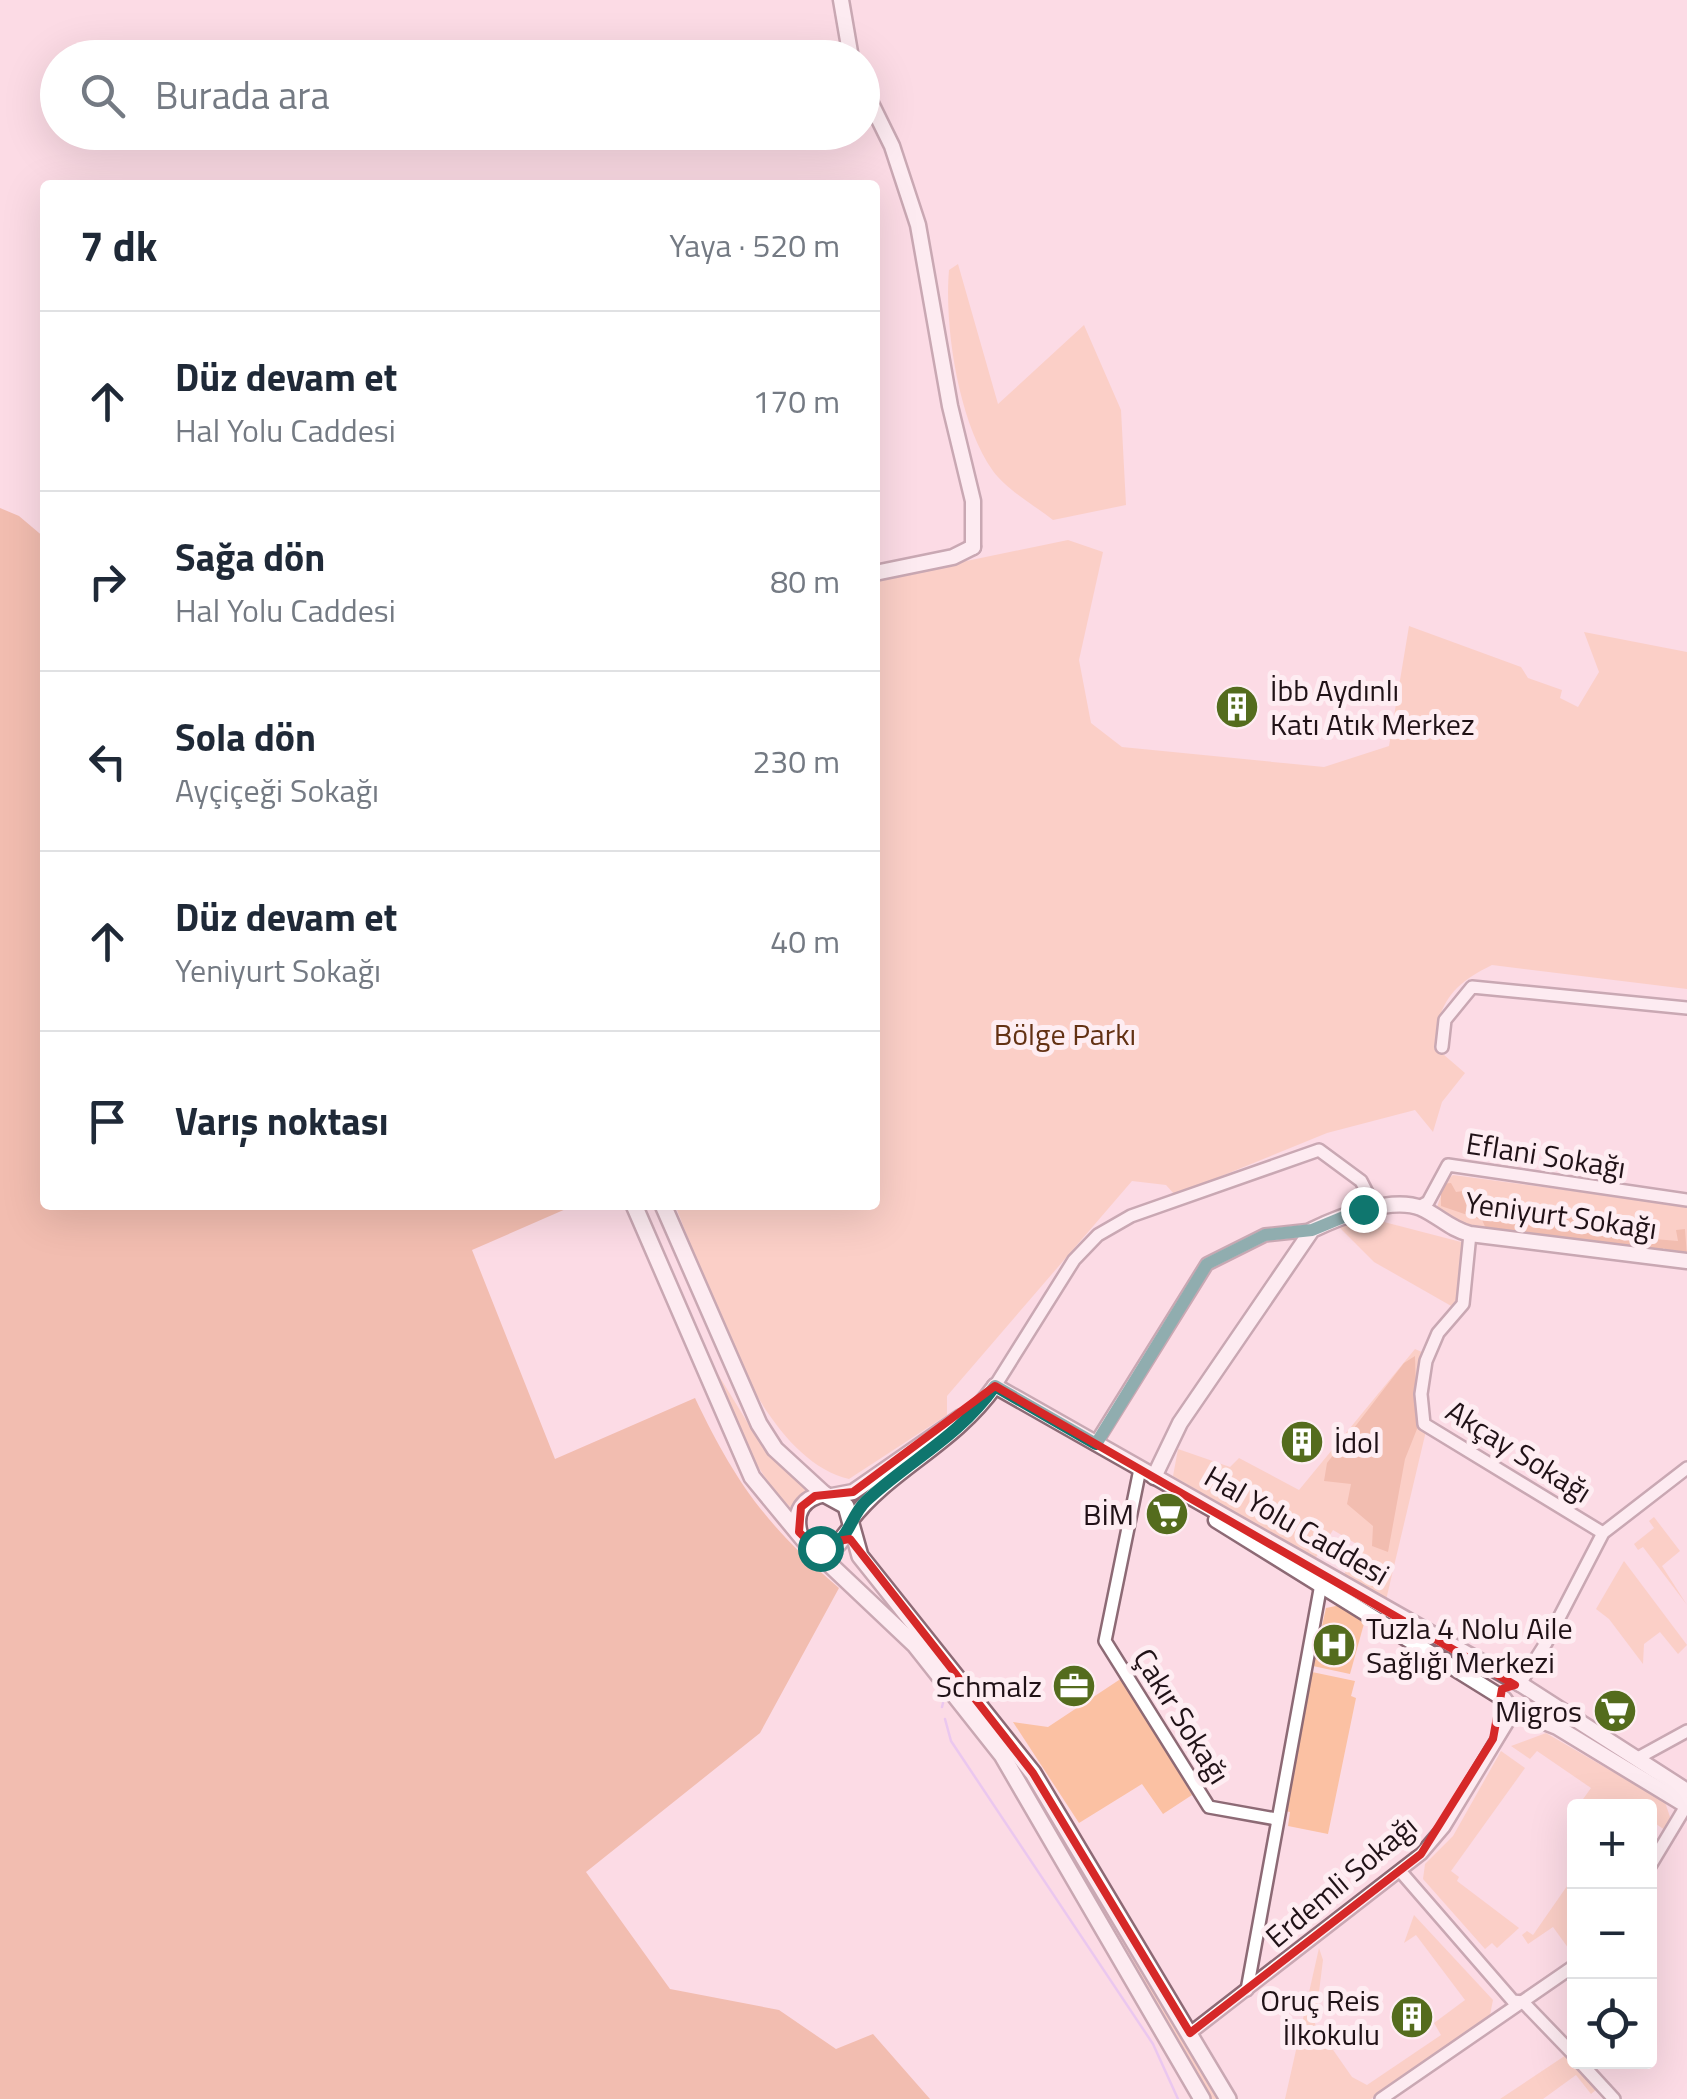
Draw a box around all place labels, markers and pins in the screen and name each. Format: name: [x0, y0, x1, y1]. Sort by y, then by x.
place label: İbb Aydınlı Katı Atık Merkez: [1270, 667, 1475, 747]
building icon: İbb Aydınlı Katı Atık Merkez: [1214, 684, 1260, 730]
building icon: İdol: [1279, 1419, 1325, 1465]
place label: İdol: [1334, 1419, 1380, 1465]
place label: BİM: [1083, 1491, 1134, 1537]
supermarket icon: BİM: [1144, 1491, 1190, 1537]
place label: Tuzla 4 Nolu Aile Sağlığı Merkezi: [1366, 1605, 1573, 1685]
hospital icon: Tuzla 4 Nolu Aile Sağlığı Merkezi: [1311, 1622, 1357, 1668]
place label: Schmalz: [936, 1663, 1042, 1709]
office icon: Schmalz: [1051, 1663, 1097, 1709]
place label: Migros: [1495, 1688, 1582, 1734]
supermarket icon: Migros: [1592, 1688, 1638, 1734]
place label: Oruç Reis İlkokulu: [1260, 1977, 1380, 2057]
building icon: Oruç Reis İlkokulu: [1389, 1994, 1435, 2040]

